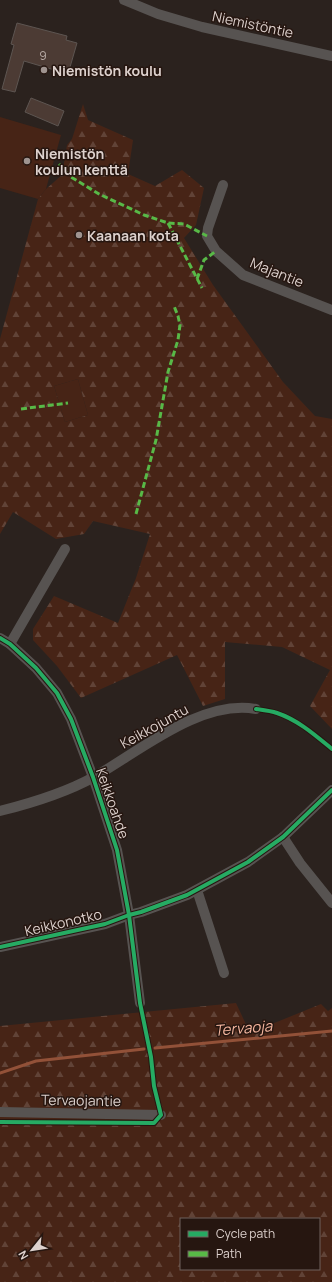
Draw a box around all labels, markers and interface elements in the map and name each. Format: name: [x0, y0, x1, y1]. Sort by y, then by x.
street label: Niemistöntie: [211, 6, 295, 42]
house number: 9: [39, 47, 47, 64]
place label: Niemistön koulu: [52, 61, 162, 80]
marker: Niemistön koulu: [39, 65, 49, 75]
place label: Niemistön koulun kenttä: [35, 144, 128, 179]
marker: Niemistön koulun kenttä: [22, 156, 32, 166]
place label: Kaanaan kota: [87, 226, 179, 245]
marker: Kaanaan kota: [74, 230, 84, 240]
street label: Majantie: [247, 253, 307, 291]
street label: Keikkojuntu: [116, 699, 192, 753]
street label: Keikkoahde: [92, 765, 134, 841]
street label: Keikkonotko: [23, 904, 103, 940]
water label: Tervaoja: [213, 1015, 274, 1041]
street label: Tervaojantie: [41, 1090, 121, 1110]
legend: [180, 1218, 320, 1270]
text: Cycle path: [216, 1225, 275, 1242]
north arrow: [12, 1230, 52, 1270]
text: Path: [216, 1245, 242, 1262]
text: N: [14, 1248, 31, 1262]

